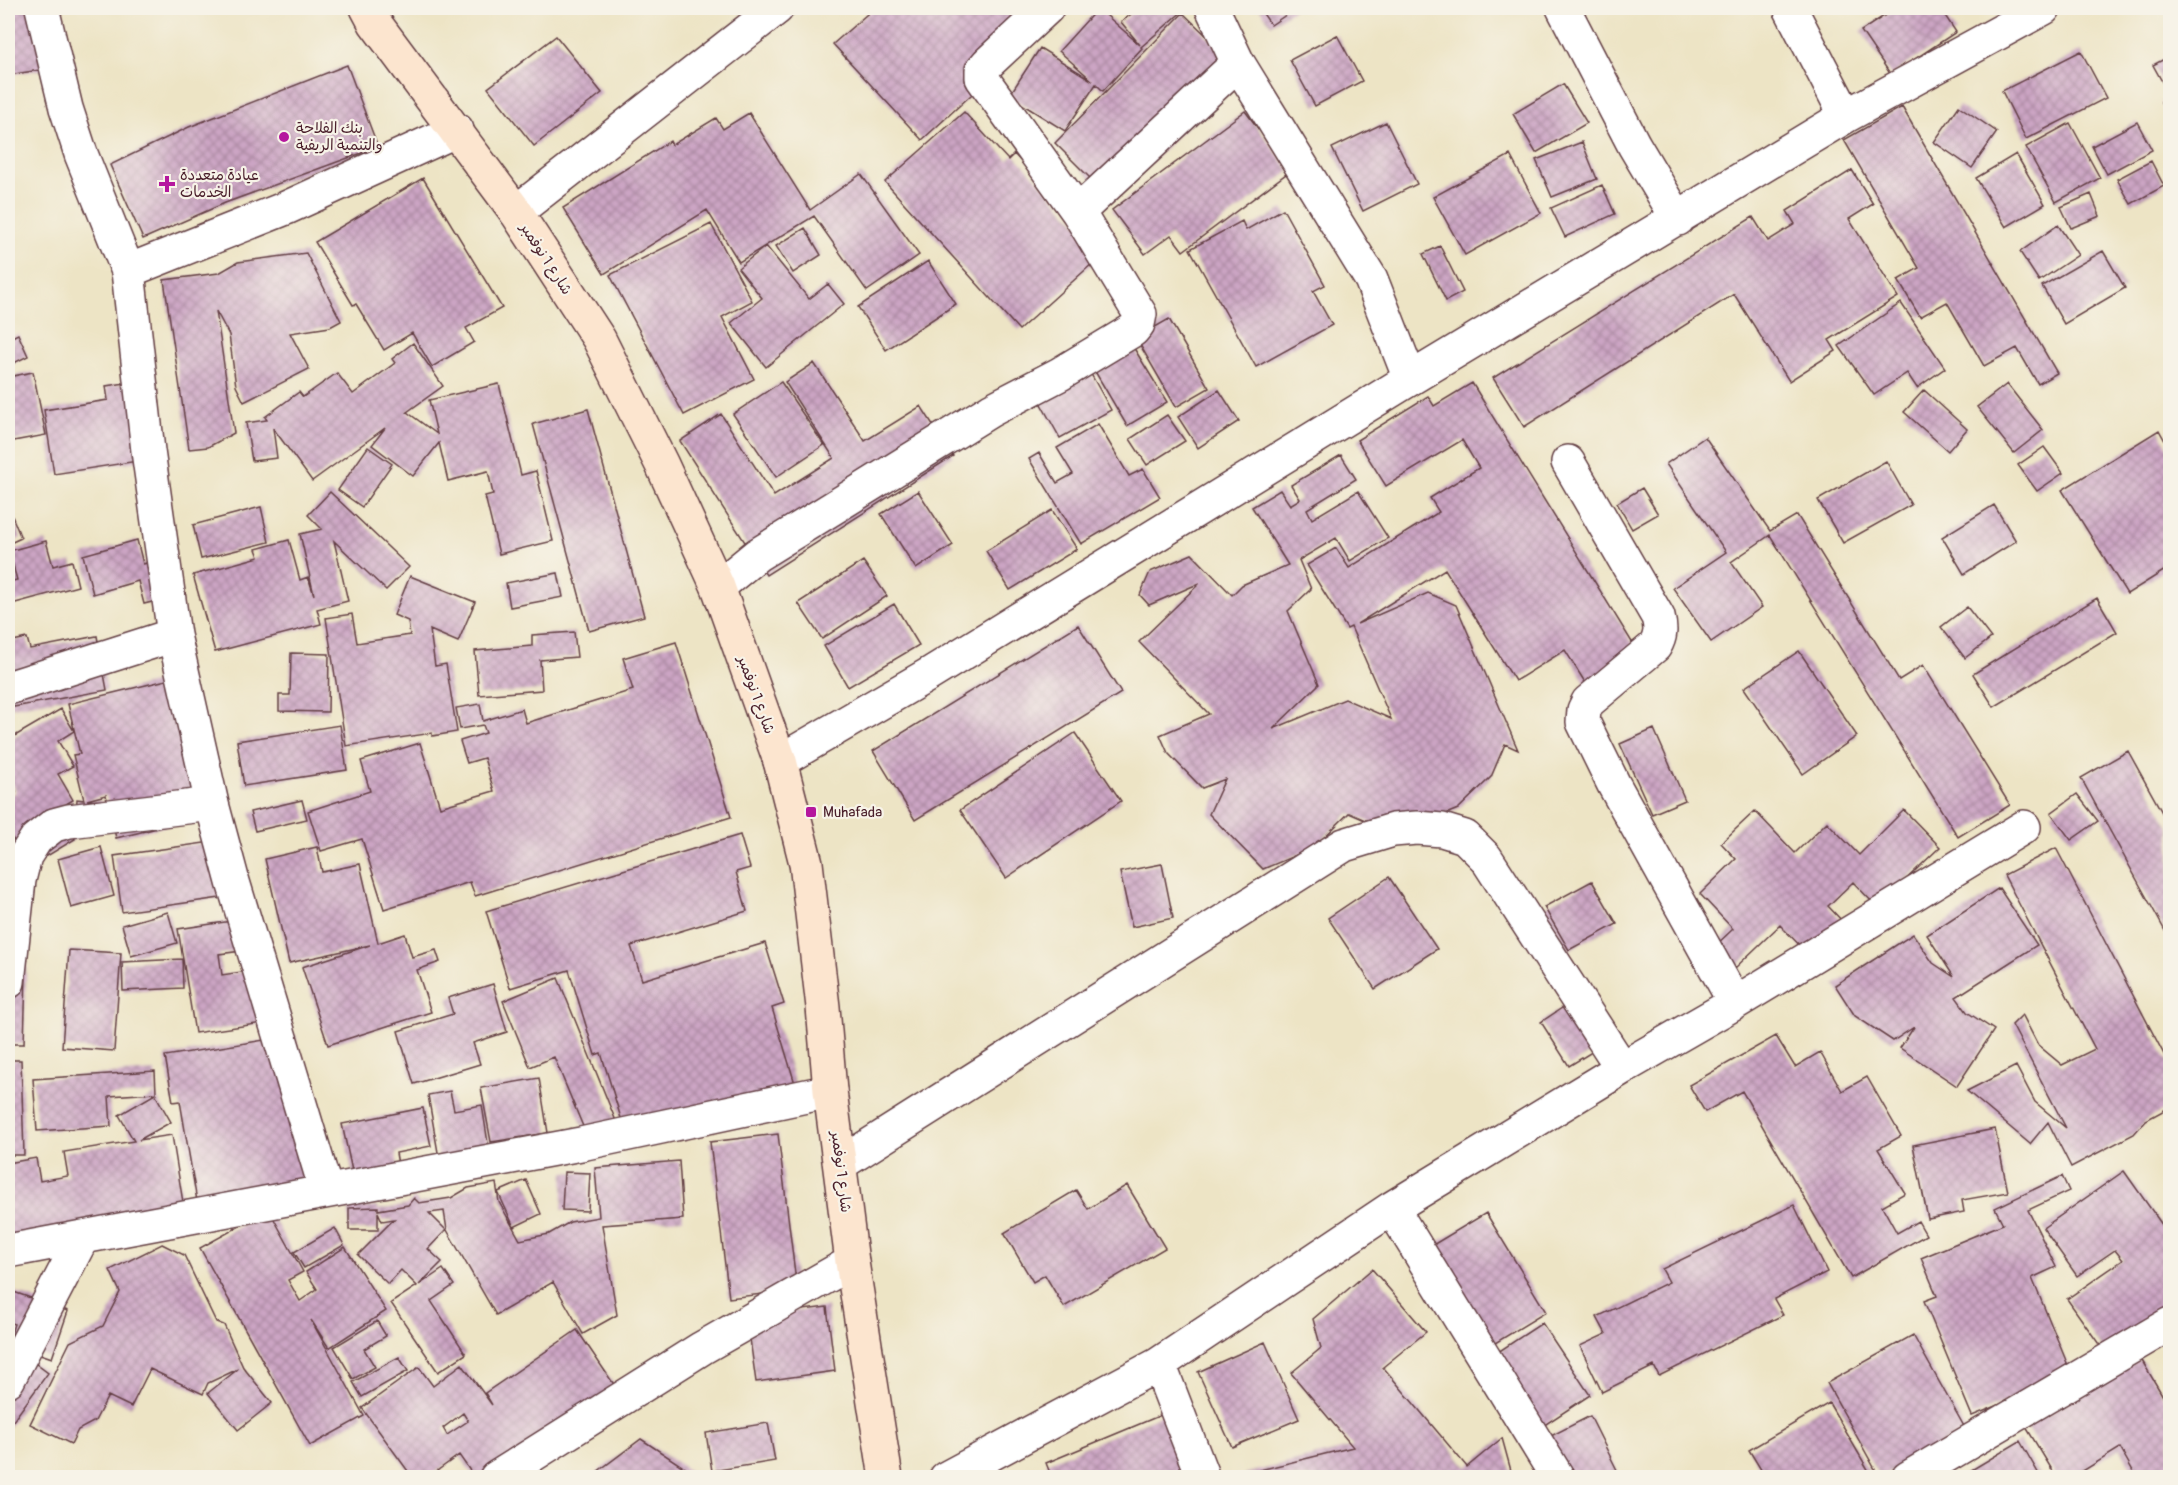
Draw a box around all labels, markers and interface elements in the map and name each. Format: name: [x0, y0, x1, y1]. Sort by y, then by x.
place label: بنك الفلاحة والتنمية الريفية: [296, 119, 383, 155]
marker: بنك الفلاحة والتنمية الريفية: [277, 130, 291, 144]
place label: عيادة متعددة الخدمات: [180, 166, 259, 202]
marker: عيادة متعددة الخدمات: [158, 175, 176, 193]
street label: شارع 1 نوفمبر: [515, 218, 576, 298]
street label: شارع 1 نوفمبر: [732, 652, 779, 737]
place label: Muhafada: [823, 803, 882, 822]
marker: Muhafada: [804, 805, 818, 819]
street label: شارع 1 نوفمبر: [826, 1128, 855, 1214]

